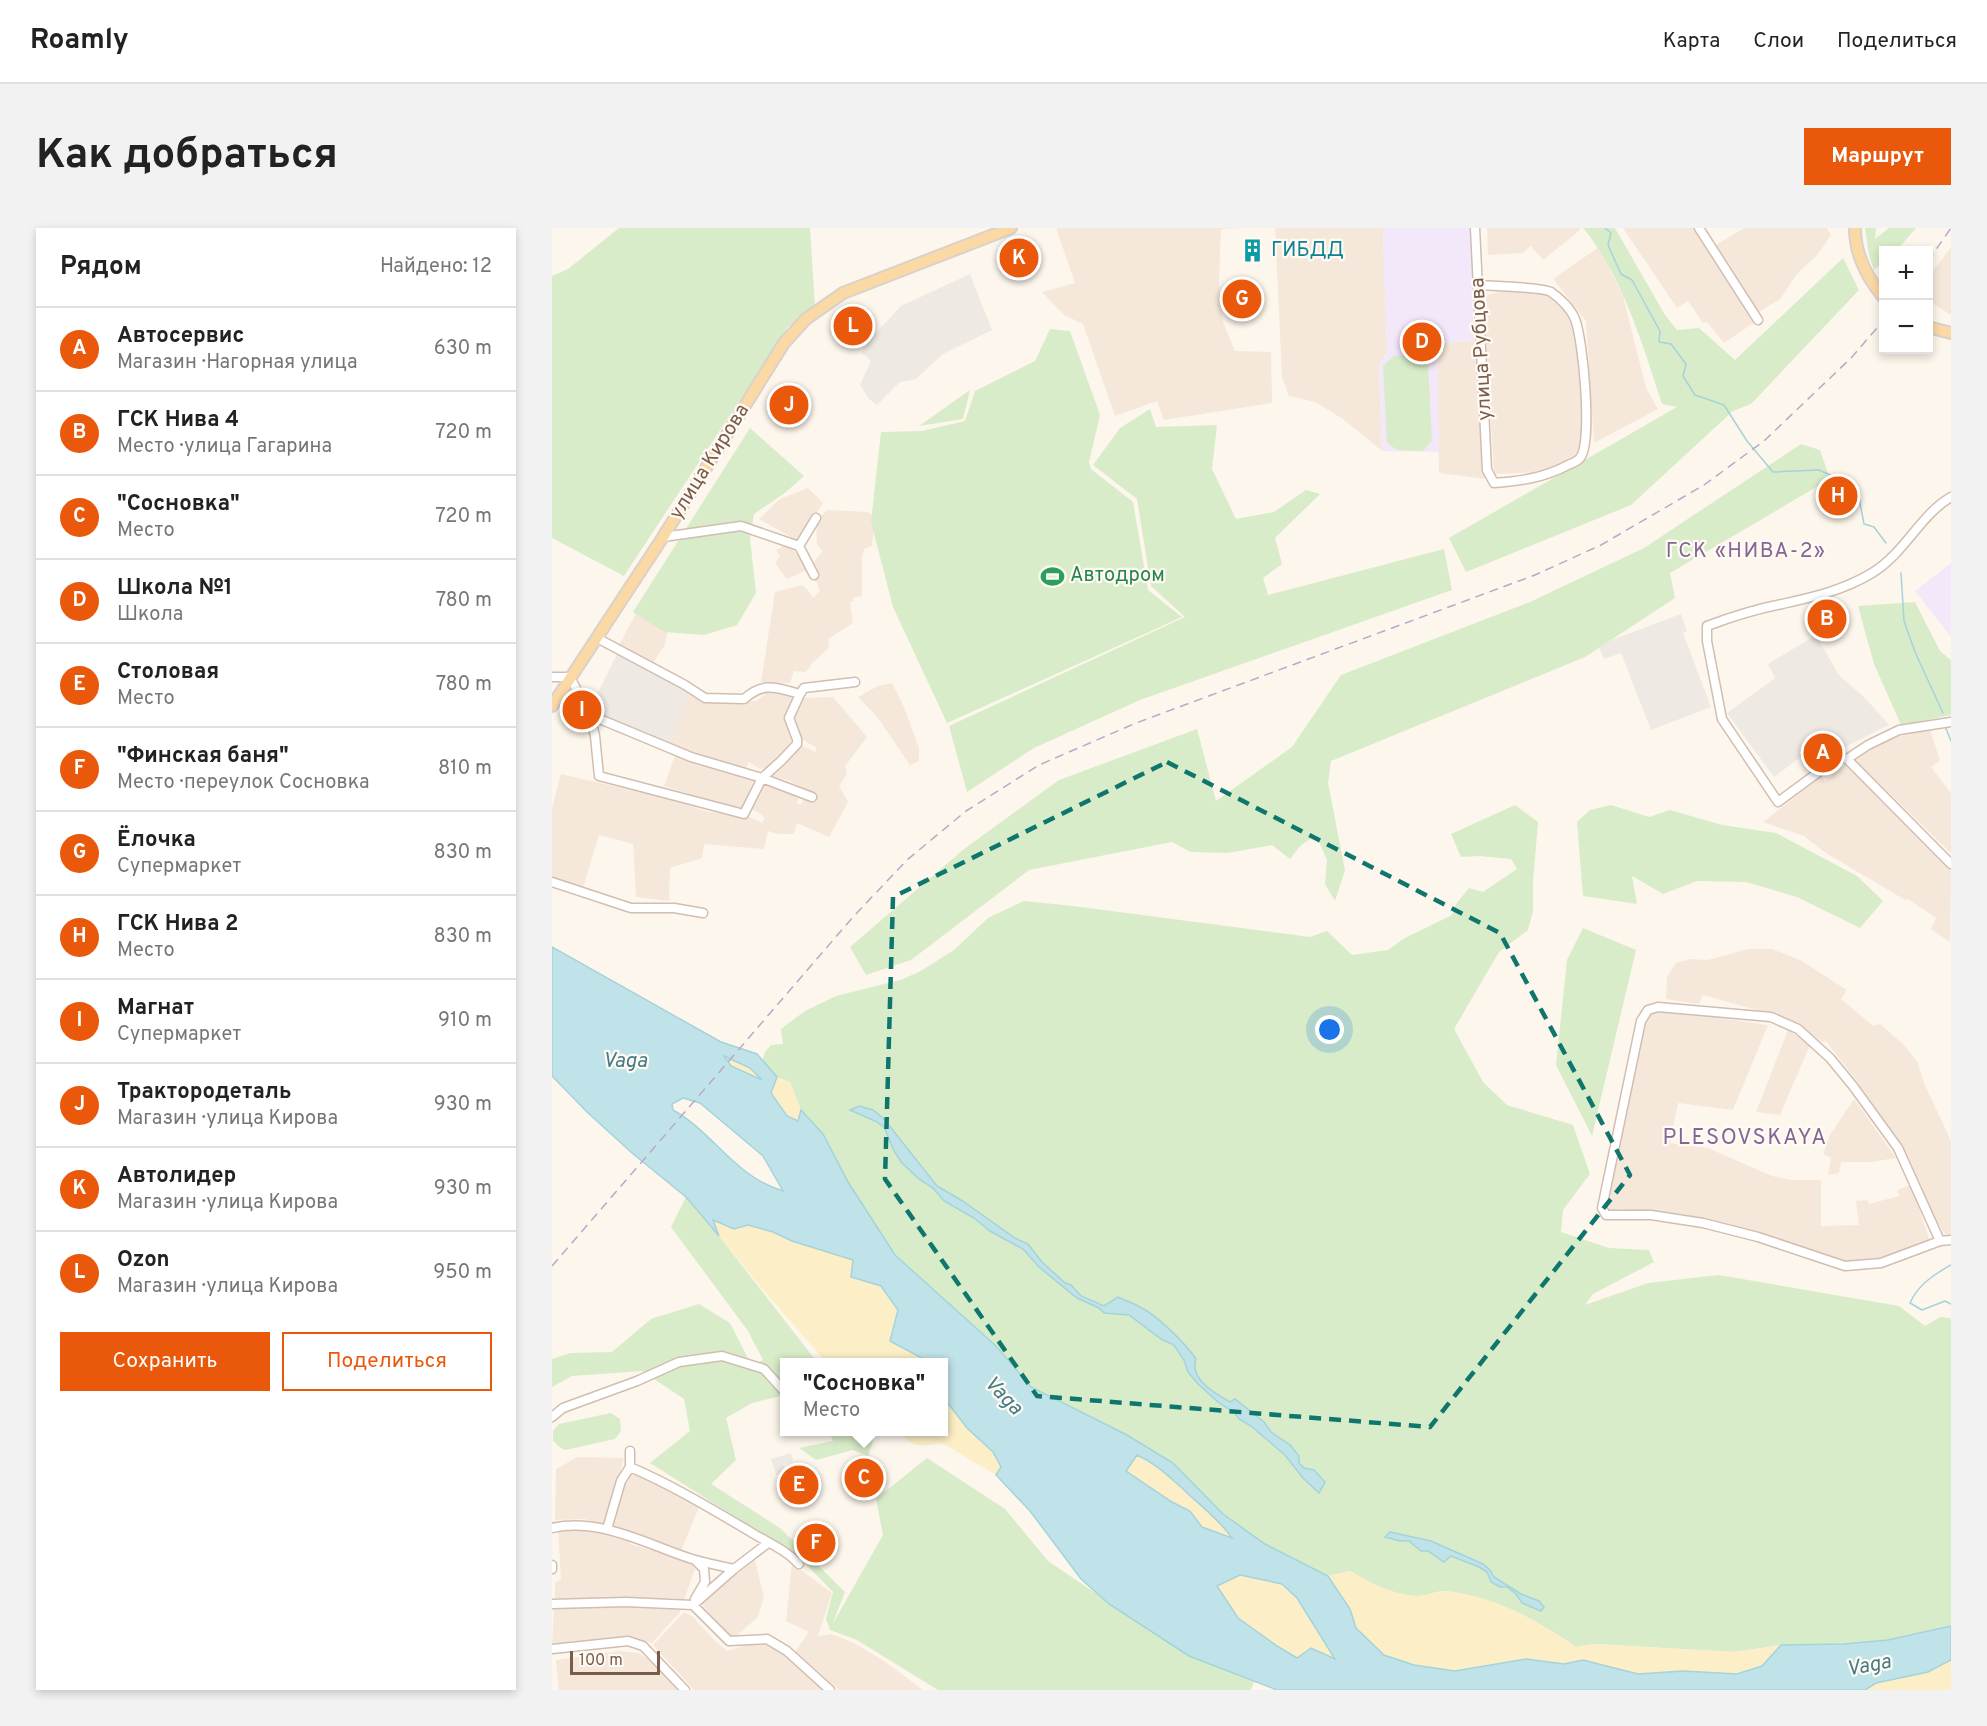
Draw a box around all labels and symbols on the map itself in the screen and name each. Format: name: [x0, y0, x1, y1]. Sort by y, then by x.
pin: K: [1000, 236, 1038, 280]
building icon: ГИБДД: [1240, 238, 1266, 264]
place label: ГИБДД: [1271, 238, 1344, 264]
pin: G: [1222, 276, 1262, 322]
street label: улица Рубцова: [1465, 277, 1499, 421]
pin: L: [834, 304, 872, 348]
pin: D: [1402, 320, 1442, 364]
pin: J: [770, 382, 808, 428]
street label: улица Кирова: [664, 399, 756, 525]
pin: H: [1818, 474, 1858, 518]
district label: ГСК «НИВА-2»: [1666, 538, 1826, 565]
sports icon: Автодром: [1039, 563, 1065, 589]
place label: Автодром: [1070, 563, 1165, 589]
pin: B: [1808, 596, 1846, 642]
pin: I: [562, 688, 602, 732]
pin: A: [1804, 730, 1842, 776]
your location: [1315, 1015, 1344, 1044]
water label: Vaga: [603, 1048, 648, 1075]
district label: PLESOVSKAYA: [1662, 1125, 1828, 1152]
water label: Vaga: [978, 1371, 1028, 1422]
pin: C: [844, 1456, 884, 1500]
pin: E: [780, 1462, 818, 1508]
pin: F: [796, 1520, 836, 1566]
scale bar: [570, 1648, 660, 1676]
water label: Vaga: [1844, 1648, 1894, 1684]

